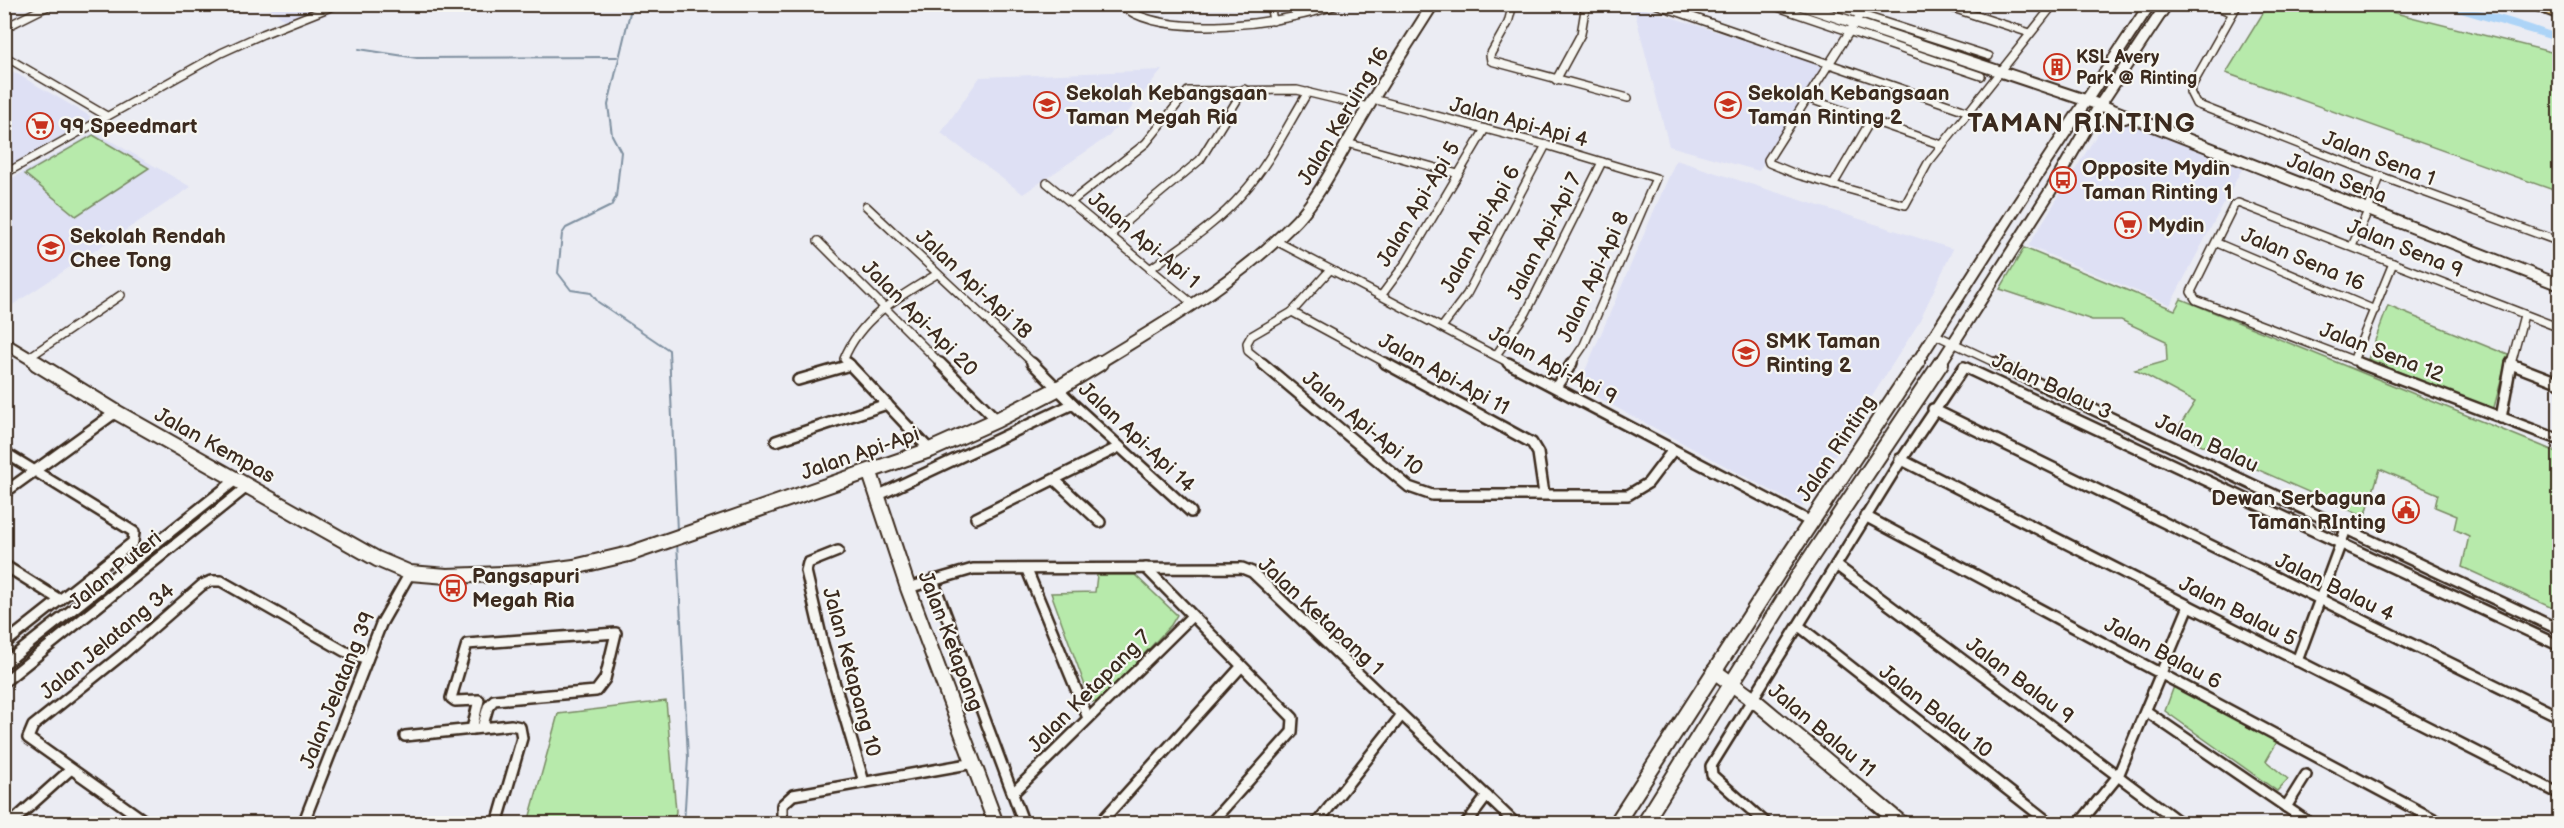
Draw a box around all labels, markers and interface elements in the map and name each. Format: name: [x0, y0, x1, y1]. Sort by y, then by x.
street label: Jalan Keruing 16: [1292, 42, 1395, 190]
place label: KSL Avery Park @ Rinting: [2076, 47, 2197, 89]
building icon: KSL Avery Park @ Rinting: [2042, 52, 2072, 82]
place label: Sekolah Kebangsaan Taman Megah Ria: [1066, 81, 1268, 130]
place label: Sekolah Kebangsaan Taman Rinting 2: [1748, 81, 1950, 130]
school or university icon: Sekolah Kebangsaan Taman Megah Ria: [1032, 90, 1062, 120]
school or university icon: Sekolah Kebangsaan Taman Rinting 2: [1713, 90, 1743, 120]
street label: Jalan Api-Api 4: [1447, 92, 1591, 153]
district label: TAMAN RINTING: [1968, 108, 2196, 140]
supermarket icon: 99 Speedmart: [25, 111, 55, 141]
place label: 99 Speedmart: [60, 114, 197, 139]
street label: Jalan Sena 1: [2319, 125, 2439, 191]
street label: Jalan Api-Api 5: [1371, 137, 1466, 271]
street label: Jalan Sena: [2283, 147, 2391, 209]
place label: Opposite Mydin Taman Rinting 1: [2082, 156, 2233, 205]
street label: Jalan Api-Api 6: [1435, 161, 1526, 297]
bus stop icon: Opposite Mydin Taman Rinting 1: [2048, 165, 2078, 195]
street label: Jalan Api-Api 7: [1502, 168, 1587, 304]
street label: Jalan Api-Api 1: [1083, 187, 1204, 294]
street label: Jalan Api-Api 8: [1552, 208, 1635, 347]
supermarket icon: Mydin: [2113, 210, 2143, 240]
place label: Mydin: [2148, 213, 2205, 238]
street label: Jalan Sena 9: [2343, 214, 2466, 283]
street label: Jalan Sena 16: [2237, 222, 2368, 297]
place label: Sekolah Rendah Chee Tong: [70, 224, 226, 273]
street label: Jalan Api-Api 18: [910, 224, 1037, 345]
school or university icon: Sekolah Rendah Chee Tong: [36, 233, 66, 263]
street label: Jalan Api-Api 20: [856, 255, 983, 382]
street label: Jalan Sena 12: [2316, 317, 2448, 388]
street label: Jalan Api-Api 9: [1484, 321, 1621, 410]
street label: Jalan Api-Api 11: [1374, 328, 1514, 421]
place label: SMK Taman Rinting 2: [1766, 329, 1880, 378]
school or university icon: SMK Taman Rinting 2: [1731, 338, 1761, 368]
street label: Jalan Balau 3: [1988, 348, 2116, 425]
street label: Jalan Api-Api 10: [1297, 366, 1428, 481]
street label: Jalan Api-Api 14: [1073, 377, 1200, 498]
street label: Jalan Rinting: [1792, 390, 1881, 506]
street label: Jalan Kempas: [150, 402, 279, 489]
street label: Jalan Balau: [2151, 409, 2262, 478]
street label: Jalan Api-Api: [798, 422, 923, 485]
place label: Dewan Serbaguna Taman RInting: [2211, 486, 2386, 535]
public building icon: Dewan Serbaguna Taman RInting: [2391, 495, 2421, 525]
street label: Jalan Puteri: [64, 525, 167, 615]
street label: Jalan Balau 4: [2271, 548, 2399, 627]
street label: Jalan Ketapang 1: [1253, 552, 1388, 681]
place label: Pangsapuri Megah Ria: [472, 564, 580, 613]
street label: Jalan Ketapang: [912, 568, 989, 715]
street label: Jalan Balau 5: [2175, 571, 2301, 652]
bus stop icon: Pangsapuri Megah Ria: [438, 573, 468, 603]
street label: Jalan Jelatang 34: [35, 578, 180, 705]
street label: Jalan Ketapang 10: [817, 585, 886, 759]
street label: Jalan Jelatang 39: [295, 608, 380, 772]
street label: Jalan Balau 6: [2100, 612, 2226, 695]
street label: Jalan Ketapang 7: [1023, 624, 1156, 758]
street label: Jalan Balau 9: [1961, 632, 2079, 729]
street label: Jalan Balau 10: [1874, 659, 1997, 763]
street label: Jalan Balau 11: [1763, 678, 1881, 783]

